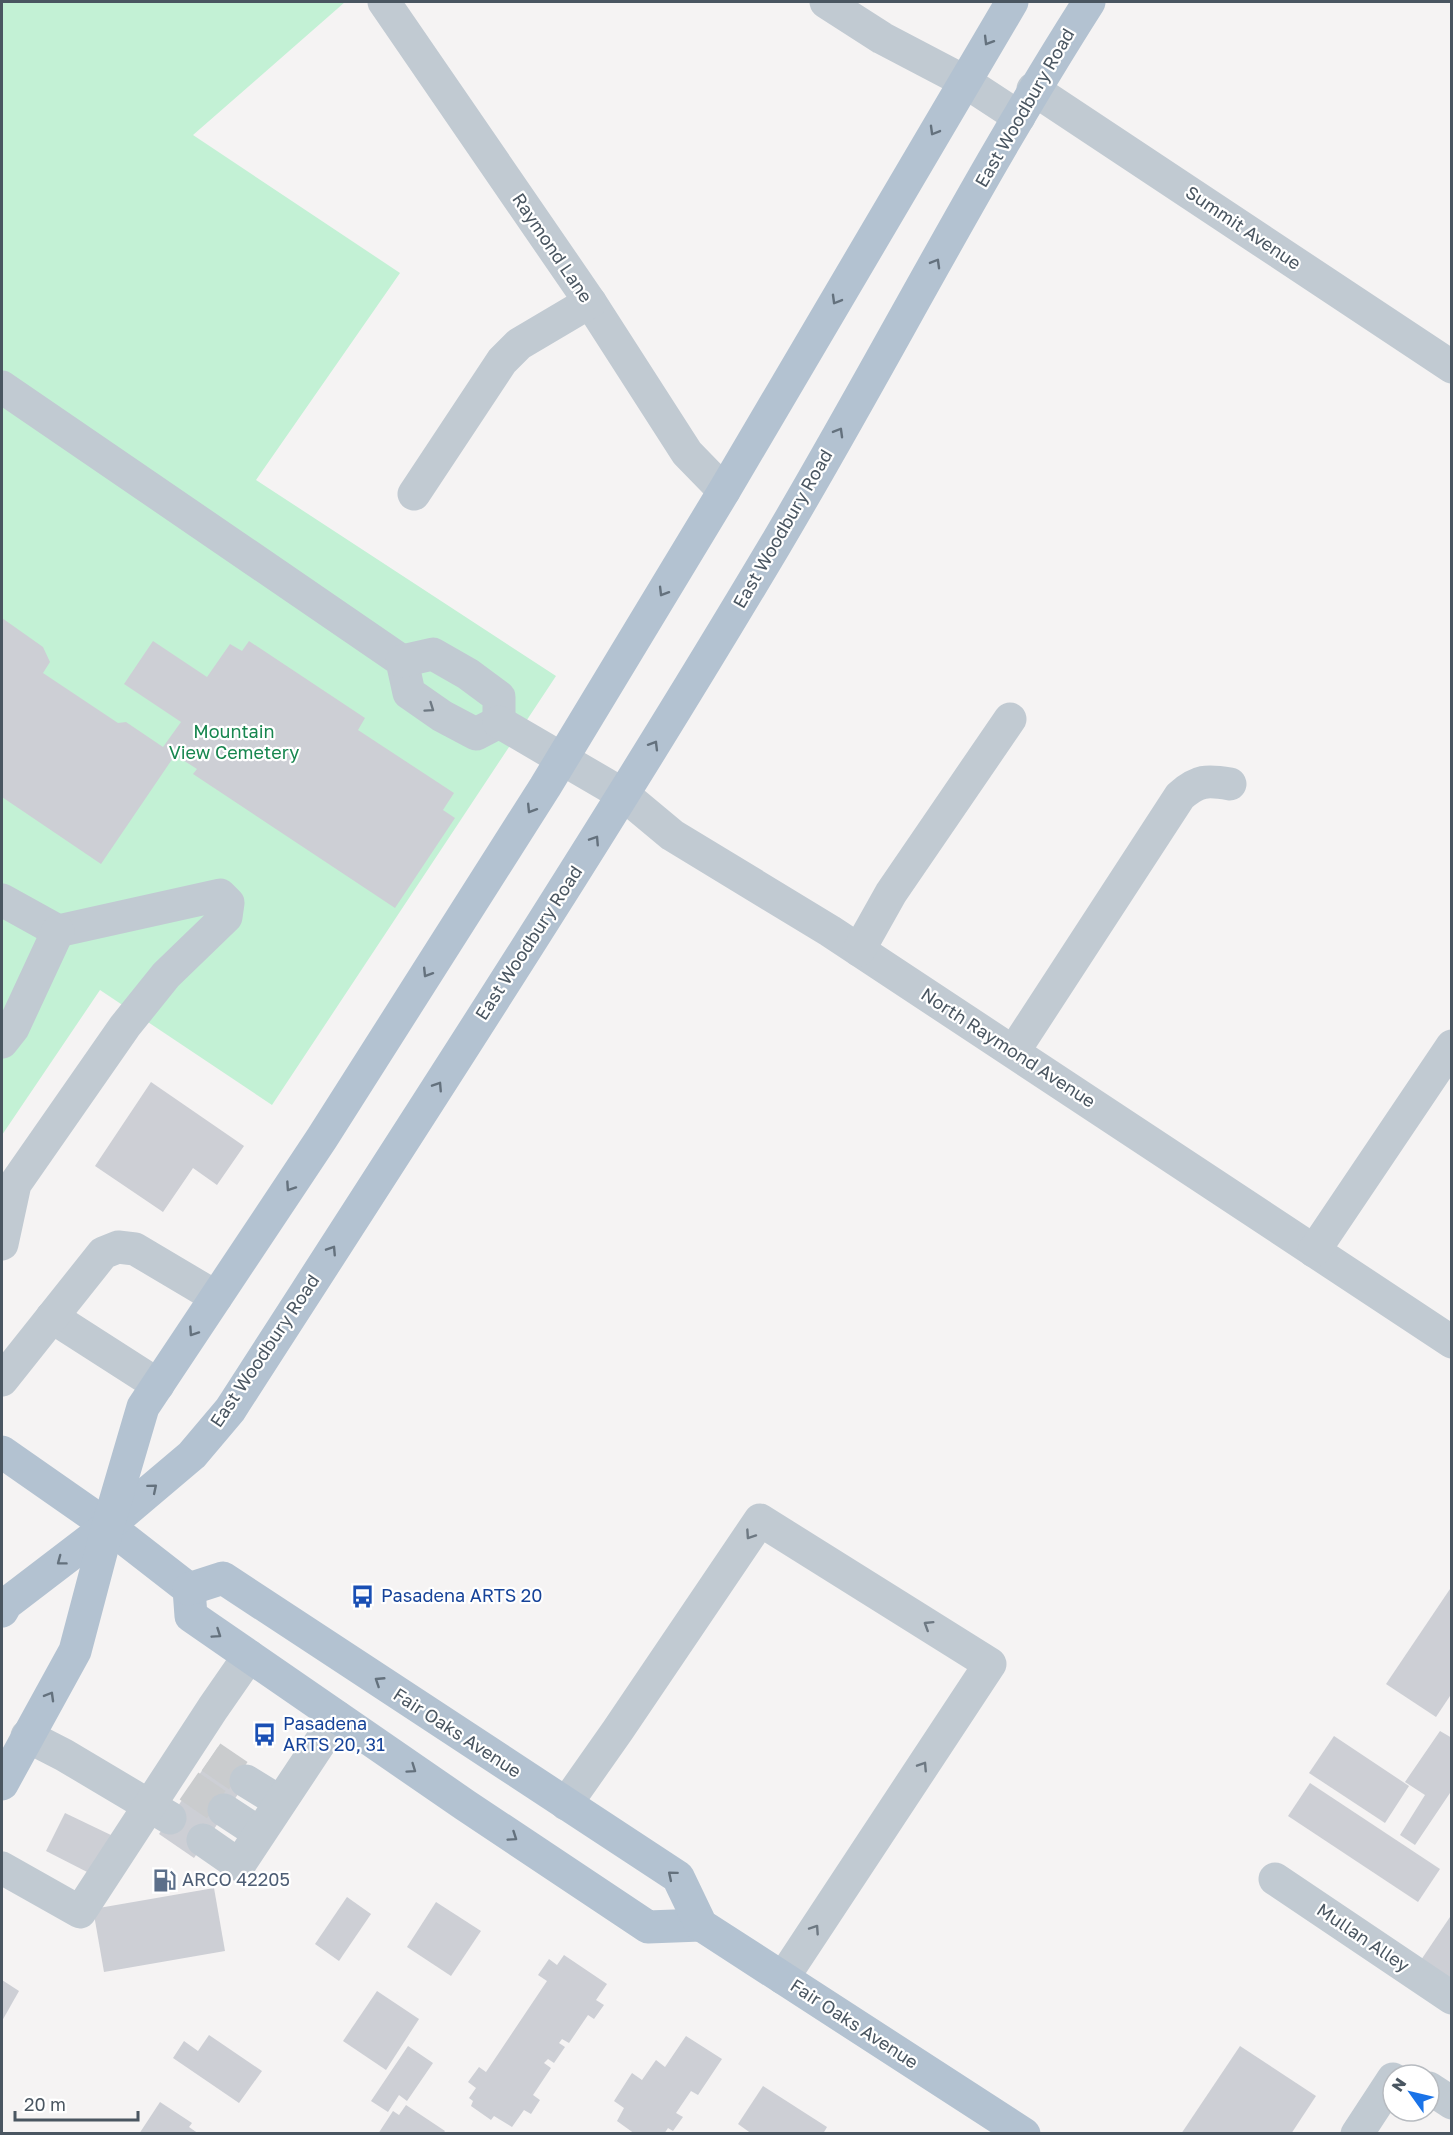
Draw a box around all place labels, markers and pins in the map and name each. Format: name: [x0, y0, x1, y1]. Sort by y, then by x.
bus stop icon: Pasadena ARTS 20: [350, 1583, 376, 1609]
place label: Pasadena ARTS 20: [381, 1584, 542, 1606]
place label: Pasadena ARTS 20, 31: [283, 1712, 385, 1755]
bus stop icon: Pasadena ARTS 20, 31: [252, 1721, 278, 1747]
fuel station icon: ARCO 42205: [151, 1867, 177, 1893]
place label: ARCO 42205: [182, 1868, 290, 1890]

